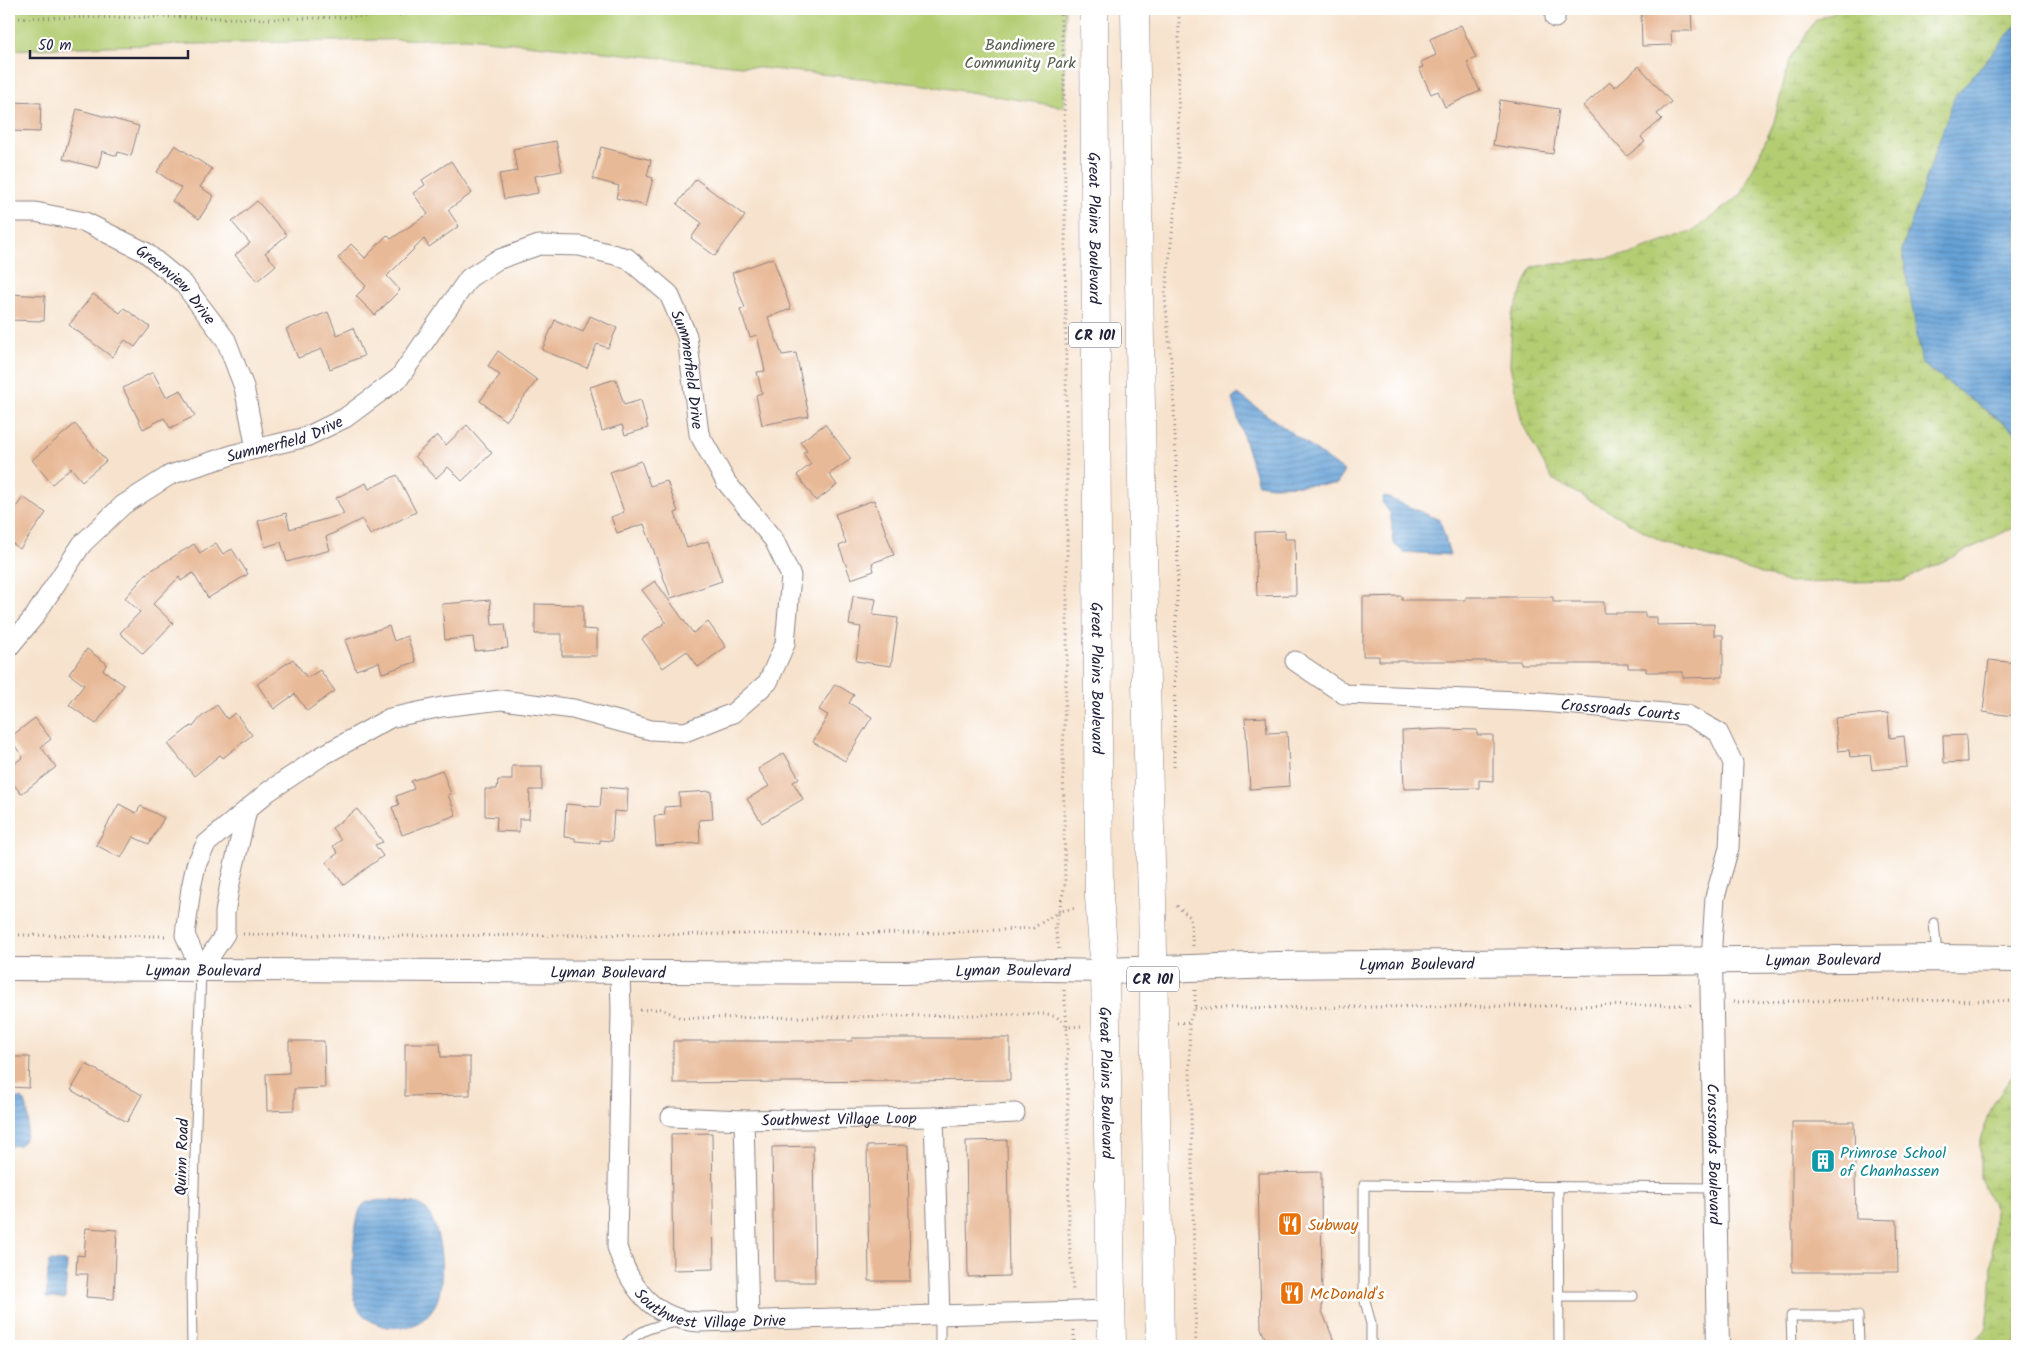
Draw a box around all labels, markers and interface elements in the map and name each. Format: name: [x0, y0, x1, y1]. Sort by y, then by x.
scale bar: [30, 28, 188, 60]
park label: Bandimere Community Park: [964, 33, 1076, 76]
text: 50 m: [38, 34, 72, 58]
street label: Great Plains Boulevard: [1081, 152, 1107, 305]
street label: Greenview Drive: [131, 238, 221, 331]
street label: Summerfield Drive: [663, 306, 709, 431]
road number: CR 101: [1069, 322, 1121, 348]
street label: Summerfield Drive: [223, 410, 348, 470]
street label: Great Plains Boulevard: [1083, 602, 1109, 755]
street label: Crossroads Courts: [1559, 693, 1681, 728]
street label: Lyman Boulevard: [1765, 948, 1882, 974]
street label: Lyman Boulevard: [1359, 952, 1476, 978]
street label: Lyman Boulevard: [955, 958, 1072, 985]
street label: Lyman Boulevard: [145, 959, 262, 984]
street label: Lyman Boulevard: [550, 960, 667, 986]
road number: CR 101: [1127, 966, 1179, 992]
street label: Great Plains Boulevard: [1092, 1007, 1120, 1160]
street label: Crossroads Boulevard: [1699, 1083, 1727, 1226]
street label: Southwest Village Loop: [761, 1106, 917, 1134]
street label: Quinn Road: [169, 1117, 196, 1196]
place label: Primrose School of Chanhassen: [1840, 1141, 1946, 1184]
building icon: Primrose School of Chanhassen: [1810, 1148, 1836, 1174]
restaurant icon: Subway: [1277, 1211, 1303, 1237]
place label: Subway: [1308, 1213, 1359, 1238]
restaurant icon: McDonald's: [1279, 1280, 1305, 1306]
place label: McDonald's: [1310, 1282, 1385, 1307]
street label: Southwest Village Drive: [627, 1283, 786, 1336]

